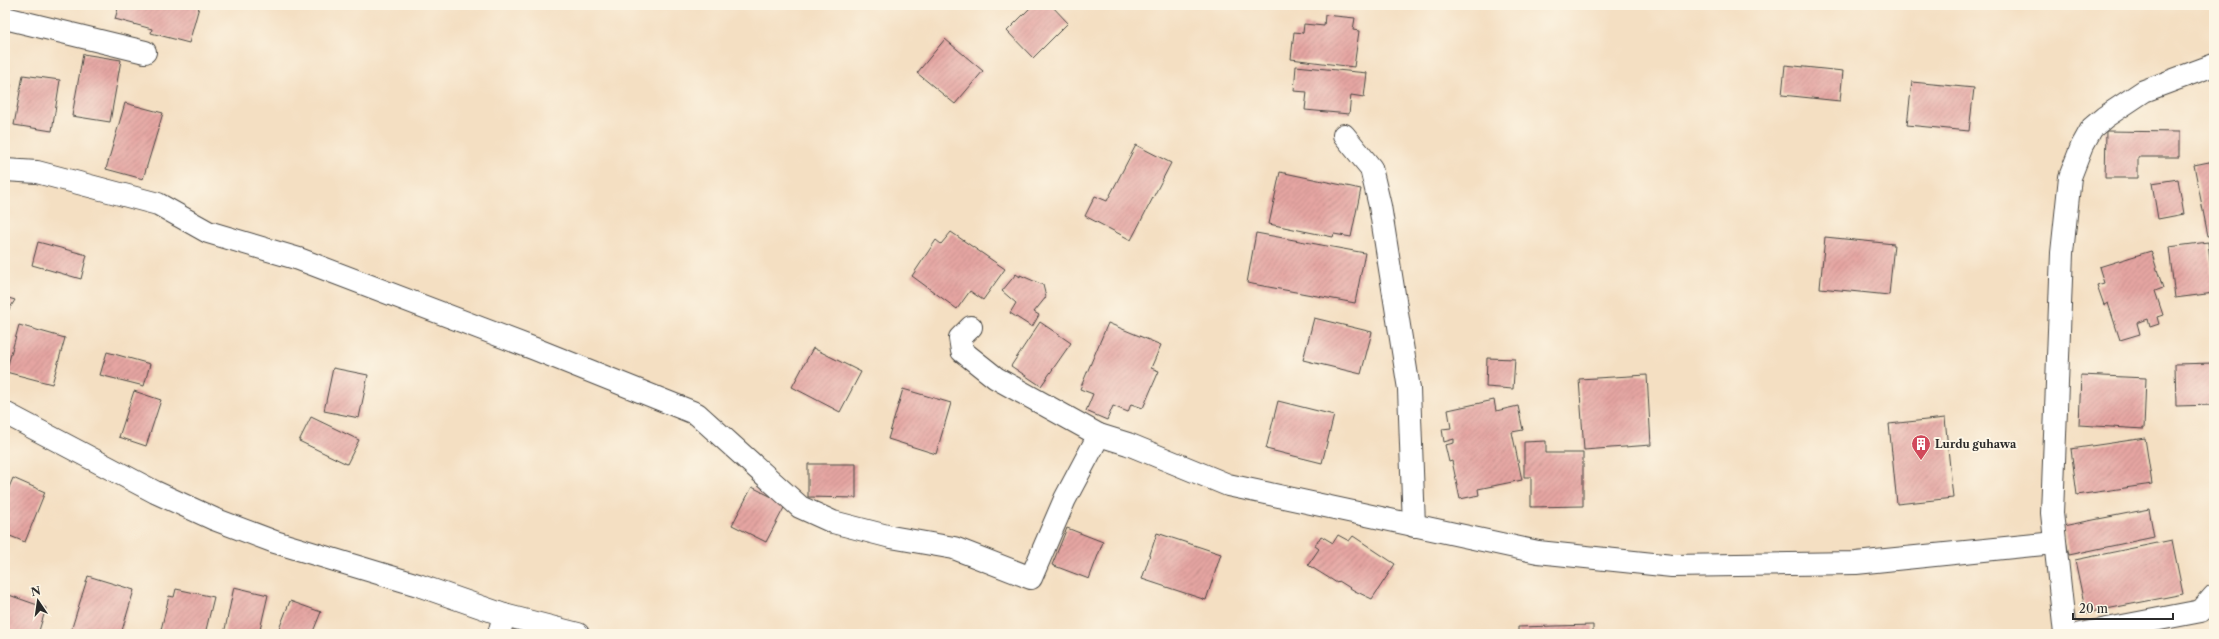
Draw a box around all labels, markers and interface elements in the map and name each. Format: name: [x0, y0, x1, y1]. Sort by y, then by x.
building icon: Lurdu guhawa: [1910, 433, 1932, 461]
place label: Lurdu guhawa: [1935, 437, 2017, 451]
north arrow: [18, 581, 58, 621]
text: N: [30, 583, 42, 599]
scale bar: [2073, 595, 2173, 621]
text: 20 m: [2079, 601, 2108, 616]

